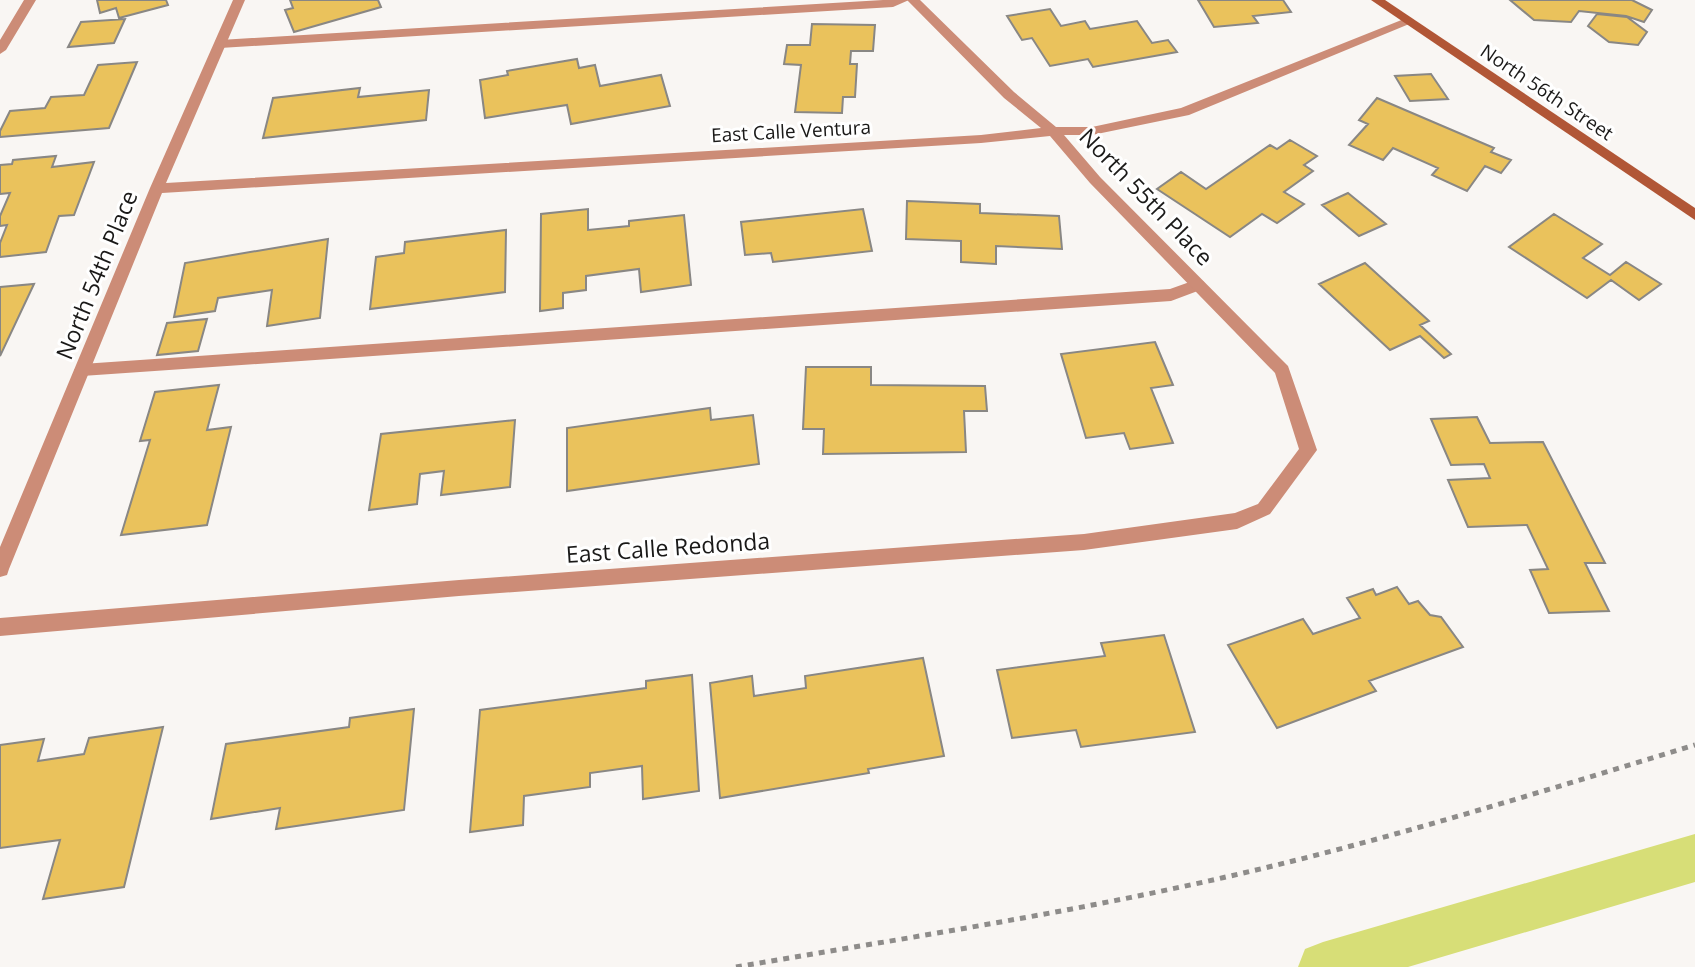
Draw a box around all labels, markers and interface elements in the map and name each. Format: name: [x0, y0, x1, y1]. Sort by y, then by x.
street label: North 56th Street: [1475, 38, 1619, 146]
street label: East Calle Ventura: [710, 114, 872, 148]
street label: North 55th Place: [1073, 121, 1221, 272]
street label: North 54th Place: [48, 185, 145, 364]
street label: East Calle Redonda: [565, 524, 771, 570]

